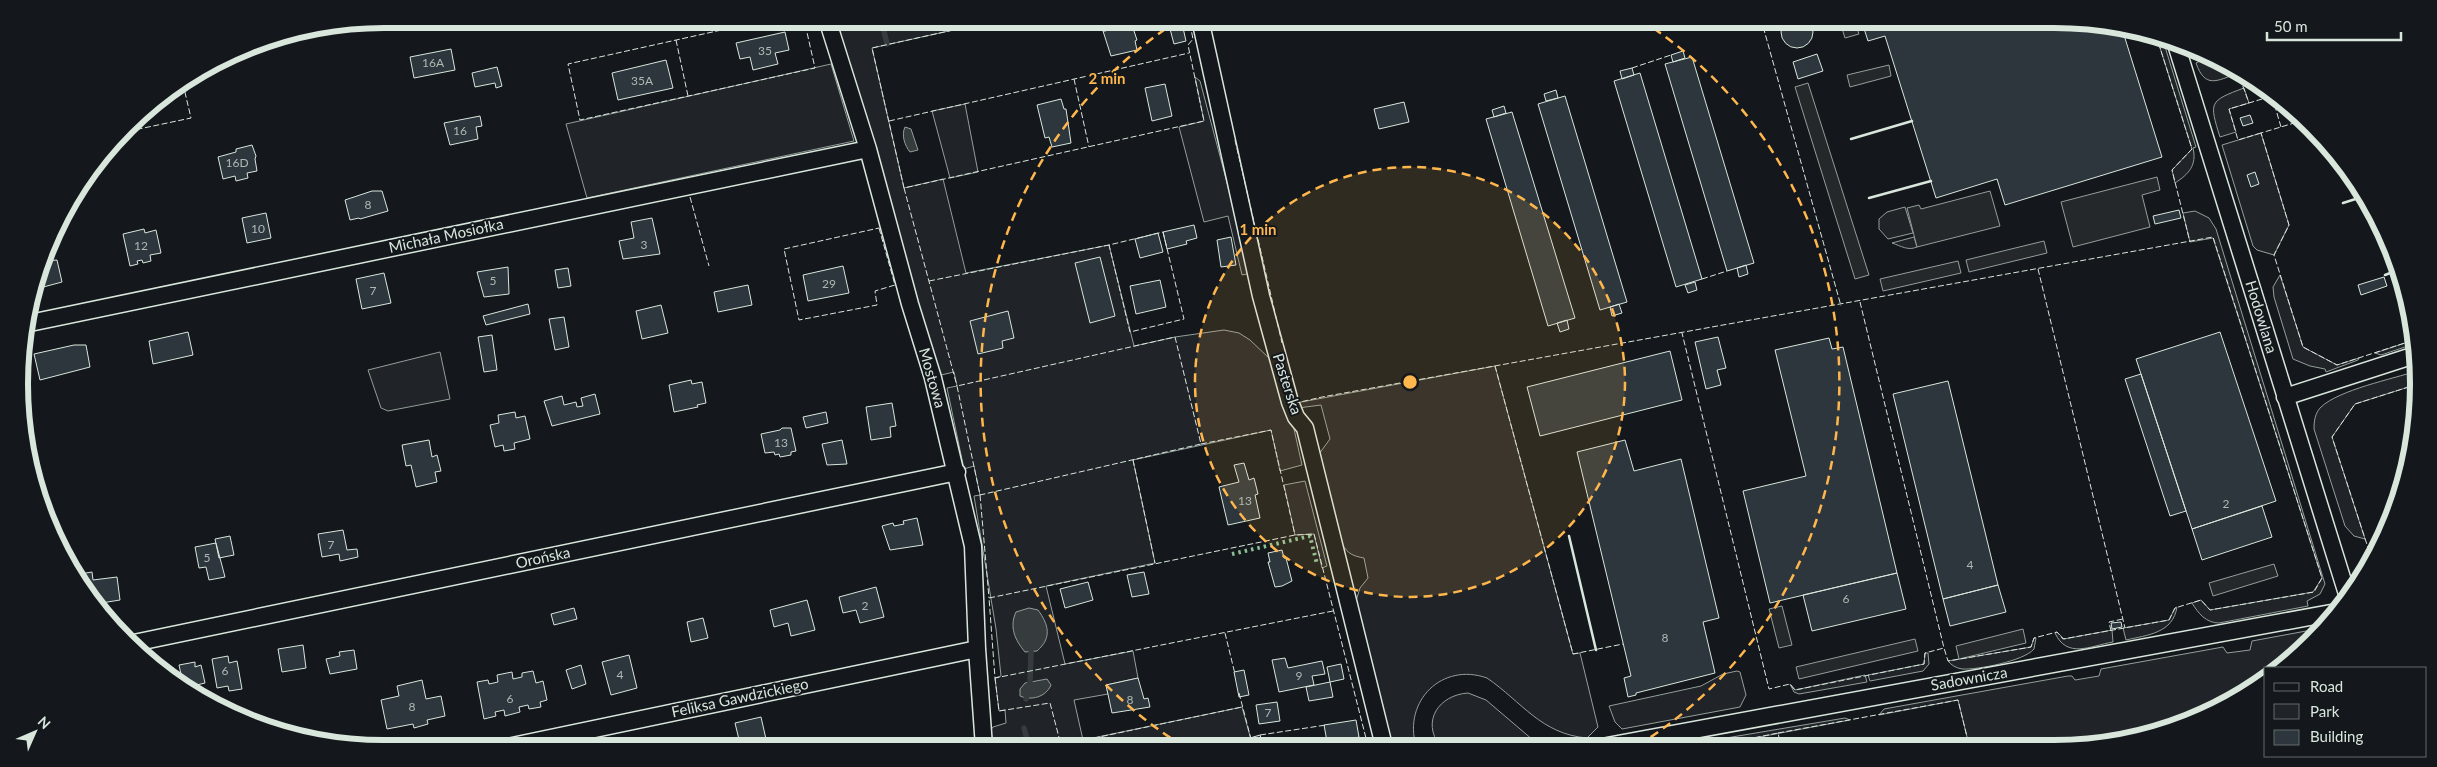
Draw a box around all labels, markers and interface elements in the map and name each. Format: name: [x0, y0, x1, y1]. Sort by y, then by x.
scale bar: [2267, 10, 2401, 42]
text: 50 m: [2274, 17, 2308, 35]
house number: 35: [758, 43, 772, 58]
house number: 16A: [422, 55, 445, 70]
text: 2 min: [1088, 69, 1126, 87]
house number: 35A: [631, 73, 654, 88]
house number: 16: [453, 123, 467, 138]
house number: 16D: [225, 155, 249, 170]
house number: 8: [365, 197, 372, 212]
street label: Michała Mosiołka: [387, 214, 505, 256]
text: 1 min: [1239, 220, 1277, 238]
house number: 10: [251, 221, 265, 236]
house number: 3: [641, 237, 648, 252]
house number: 12: [134, 238, 148, 253]
house number: 5: [490, 273, 497, 288]
house number: 29: [822, 276, 836, 291]
street label: Hodowlana: [2242, 278, 2282, 355]
house number: 7: [370, 283, 377, 298]
street label: Mostowa: [916, 346, 950, 410]
street label: Pasterska: [1270, 351, 1306, 416]
centre of rings: [1401, 373, 1419, 391]
house number: 13: [774, 435, 788, 450]
house number: 13: [1238, 493, 1252, 508]
house number: 2: [2223, 496, 2230, 511]
house number: 7: [328, 537, 335, 552]
street label: Orońska: [514, 542, 572, 572]
house number: 5: [204, 550, 211, 565]
house number: 4: [1967, 557, 1974, 572]
house number: 6: [1843, 591, 1850, 606]
house number: 2: [862, 598, 869, 613]
house number: 8: [1662, 630, 1669, 645]
street label: Sadownicza: [1929, 662, 2009, 694]
house number: 6: [222, 663, 229, 678]
house number: 4: [617, 667, 624, 682]
legend: [2264, 667, 2427, 757]
house number: 9: [1296, 668, 1303, 683]
street label: Feliksa Gawdzickiego: [670, 674, 810, 720]
text: Road: [2310, 677, 2343, 695]
house number: 6: [507, 691, 514, 706]
house number: 8: [1127, 692, 1134, 707]
house number: 8: [409, 699, 416, 714]
text: Park: [2310, 702, 2340, 720]
house number: 7: [1265, 705, 1272, 720]
north arrow: [10, 707, 60, 757]
text: N: [35, 713, 54, 732]
text: Building: [2310, 727, 2363, 745]

